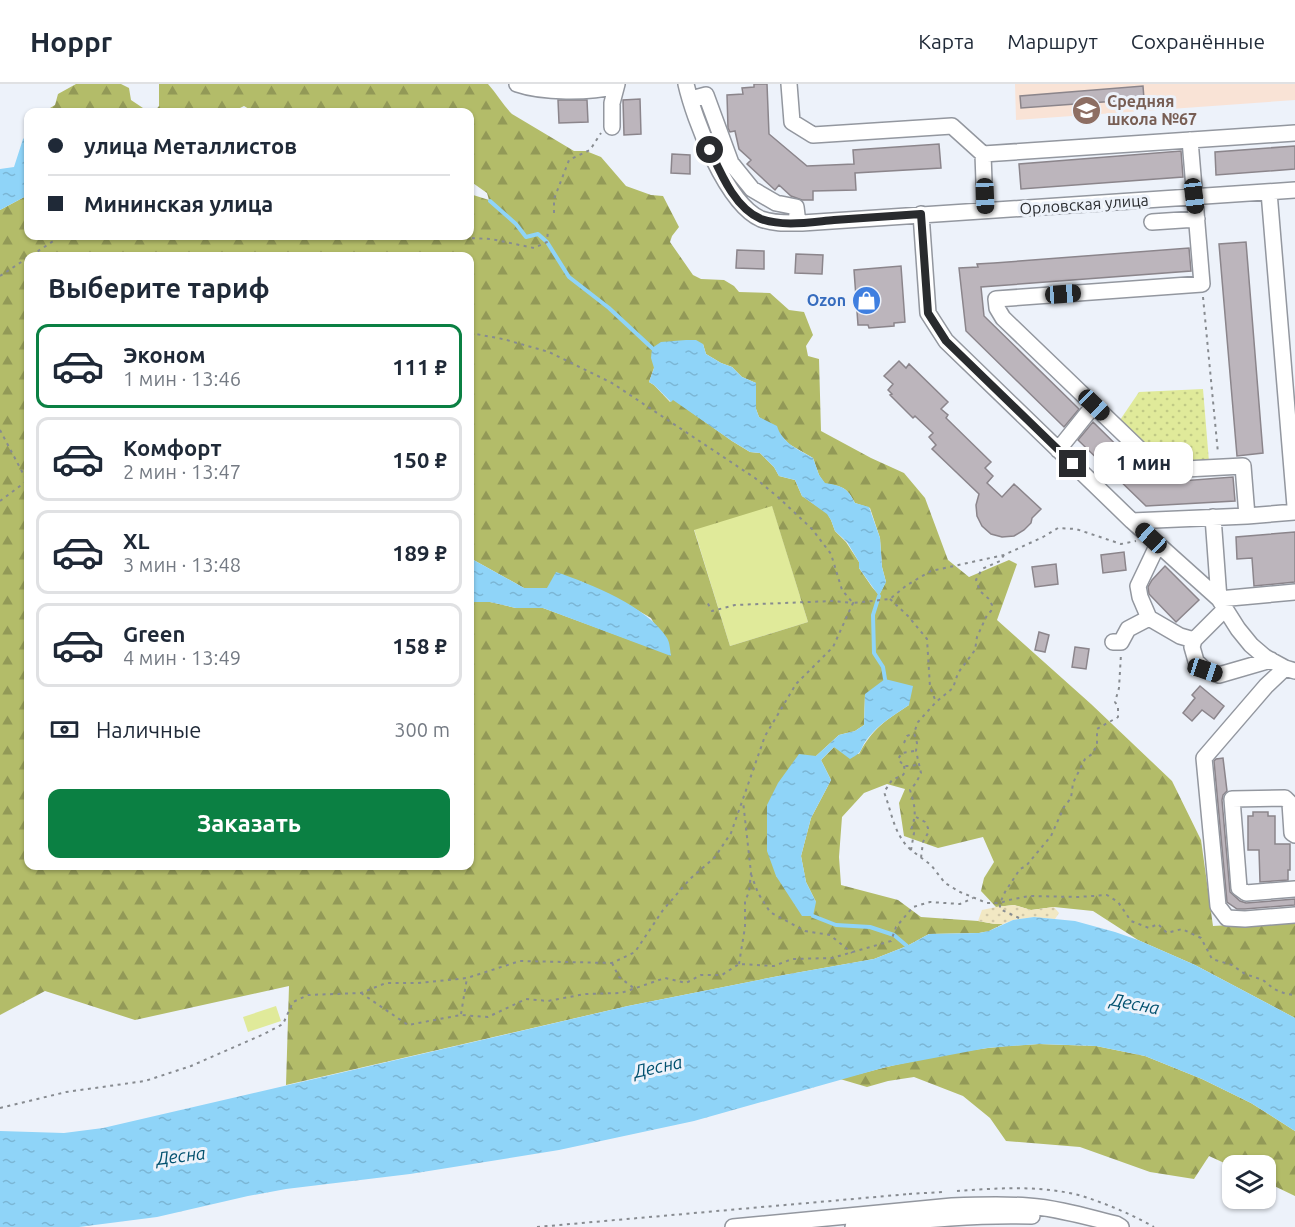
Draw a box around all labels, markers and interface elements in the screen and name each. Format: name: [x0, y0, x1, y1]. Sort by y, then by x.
text: Hoppr: [30, 26, 112, 57]
text: Карта: [918, 29, 974, 53]
text: Маршрут: [1007, 29, 1098, 53]
text: Сохранённые: [1131, 29, 1265, 53]
place label: Средняя школа №67: [1107, 92, 1197, 128]
school or university icon: Средняя школа №67: [1070, 94, 1102, 126]
text: улица Металлистов: [84, 133, 297, 158]
route start: [696, 136, 723, 163]
car: [1183, 177, 1205, 215]
car: [975, 178, 995, 214]
text: Мининская улица: [84, 191, 273, 216]
street label: Орловская улица: [1019, 191, 1149, 217]
text: Выберите тариф: [48, 273, 270, 303]
shop icon: Ozon: [851, 284, 883, 316]
car: [1044, 284, 1082, 304]
place label: Ozon: [807, 291, 846, 309]
icon: car: [51, 339, 105, 393]
text: Эконом: [123, 342, 205, 367]
text: 111 ₽: [392, 354, 447, 379]
text: 1 мин · 13:46: [123, 367, 241, 390]
car: [1075, 386, 1113, 424]
icon: car: [51, 432, 105, 486]
text: Комфорт: [123, 435, 222, 460]
callout: 1 мин: [1094, 443, 1193, 485]
text: 150 ₽: [392, 447, 447, 472]
route end: [1059, 450, 1086, 477]
text: 1 мин: [1116, 451, 1171, 474]
text: 2 мин · 13:47: [123, 460, 241, 483]
car: [1132, 519, 1170, 557]
icon: car: [51, 525, 105, 579]
text: XL: [123, 528, 150, 553]
text: 189 ₽: [392, 540, 447, 565]
text: 3 мин · 13:48: [123, 553, 241, 576]
icon: car: [51, 618, 105, 672]
text: Green: [123, 621, 185, 646]
text: 158 ₽: [392, 633, 447, 658]
text: 4 мин · 13:49: [123, 646, 241, 669]
car: [1185, 656, 1225, 684]
icon: cash: [48, 713, 81, 746]
text: Наличные: [96, 717, 201, 742]
text: 300 m: [394, 718, 450, 741]
button: Заказать: [48, 789, 450, 858]
water label: Десна: [1107, 988, 1162, 1018]
water label: Десна: [630, 1051, 684, 1081]
water label: Десна: [153, 1142, 207, 1168]
map controls: [1222, 1155, 1276, 1209]
button: layers: [1222, 1155, 1276, 1209]

